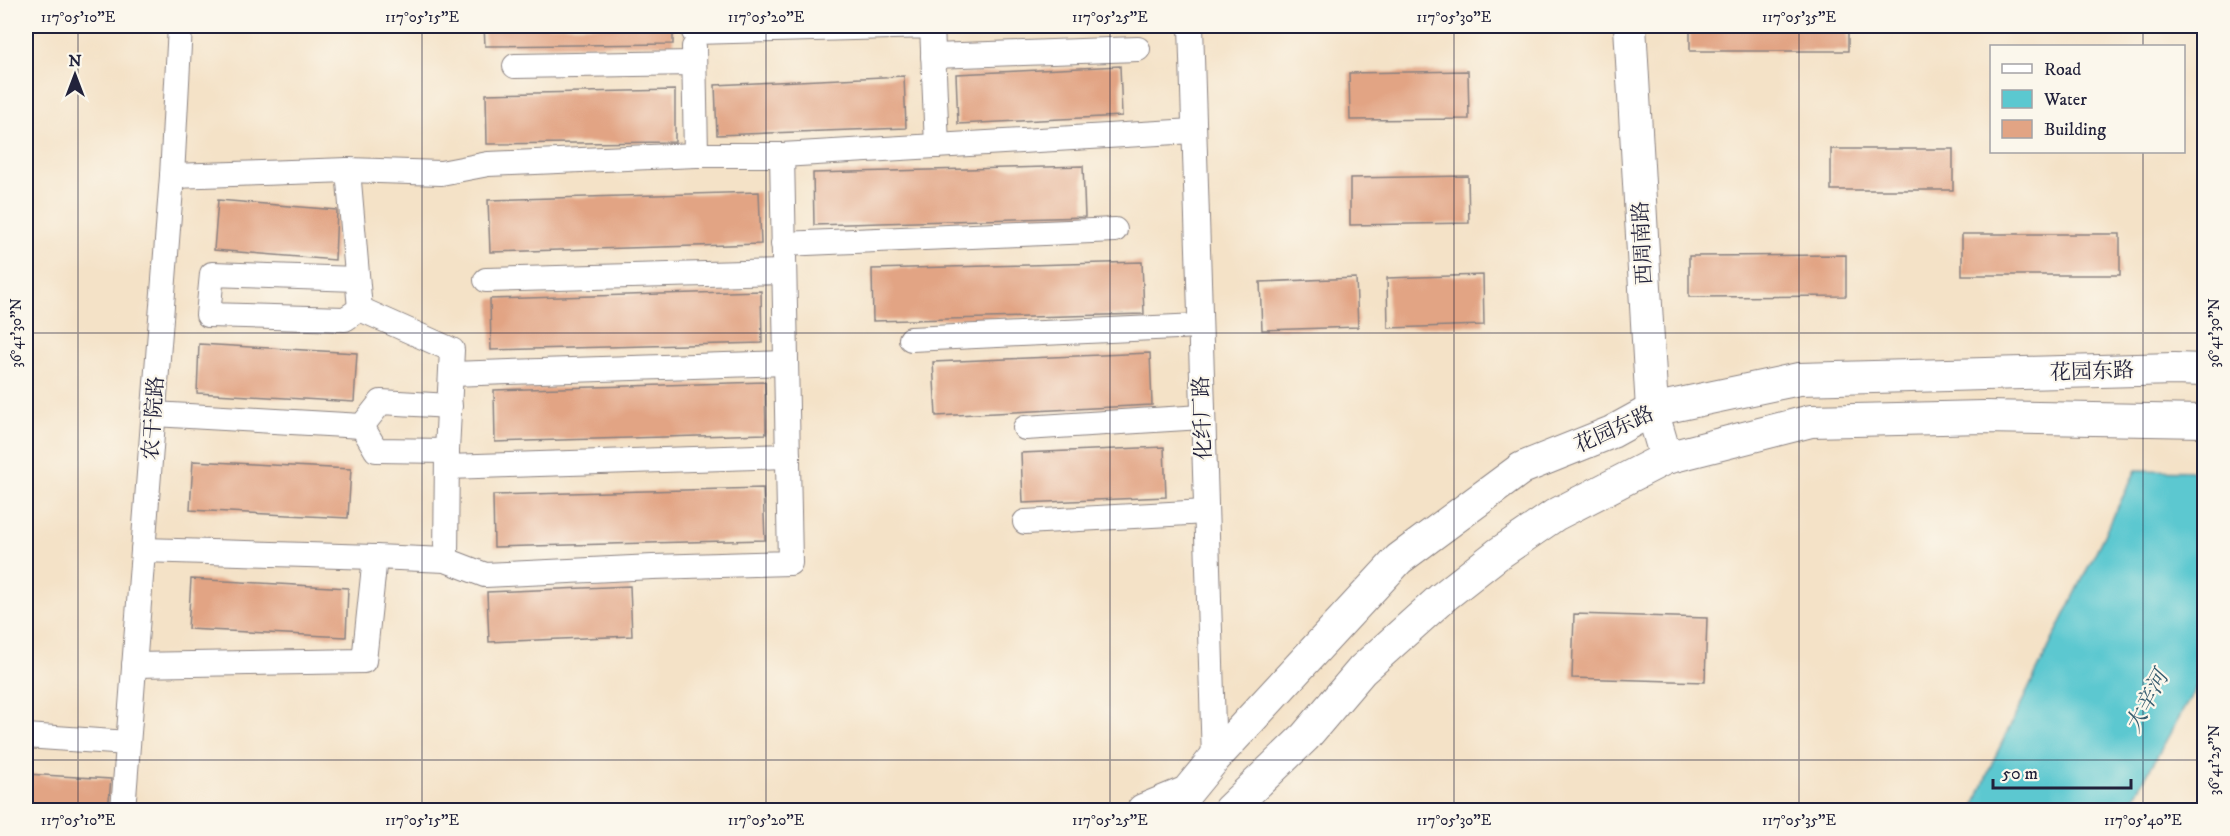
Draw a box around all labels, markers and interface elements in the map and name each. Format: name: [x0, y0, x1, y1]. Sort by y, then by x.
text: 117°05'10"E: [41, 8, 116, 27]
text: 117°05'15"E: [385, 8, 459, 27]
text: 117°05'20"E: [728, 8, 805, 27]
text: 117°05'25"E: [1072, 8, 1148, 27]
text: 117°05'30"E: [1417, 8, 1492, 27]
text: 117°05'35"E: [1762, 8, 1836, 27]
north arrow: [45, 45, 105, 105]
legend: [1990, 45, 2185, 153]
text: N: [68, 51, 82, 71]
text: Road: [2044, 59, 2081, 81]
text: Water: [2043, 89, 2087, 111]
text: Building: [2044, 119, 2106, 141]
street label: 西周南路: [1628, 200, 1658, 286]
text: 36°41'30"N: [7, 298, 26, 368]
text: 36°41'30"N: [2205, 298, 2224, 368]
street label: 花园东路: [2050, 358, 2134, 386]
street label: 农干院路: [138, 375, 170, 461]
street label: 化纤厂路: [1189, 376, 1217, 460]
street label: 花园东路: [1571, 401, 1658, 459]
water label: 大辛河: [2120, 663, 2177, 737]
text: 36°41'25"N: [2205, 725, 2224, 795]
scale bar: [1993, 752, 2131, 790]
text: 50 m: [2002, 763, 2038, 785]
text: 117°05'10"E: [41, 811, 116, 830]
text: 117°05'15"E: [385, 811, 459, 830]
text: 117°05'20"E: [728, 811, 805, 830]
text: 117°05'25"E: [1072, 811, 1148, 830]
text: 117°05'30"E: [1417, 811, 1492, 830]
text: 117°05'35"E: [1762, 811, 1836, 830]
text: 117°05'40"E: [2104, 811, 2182, 830]

